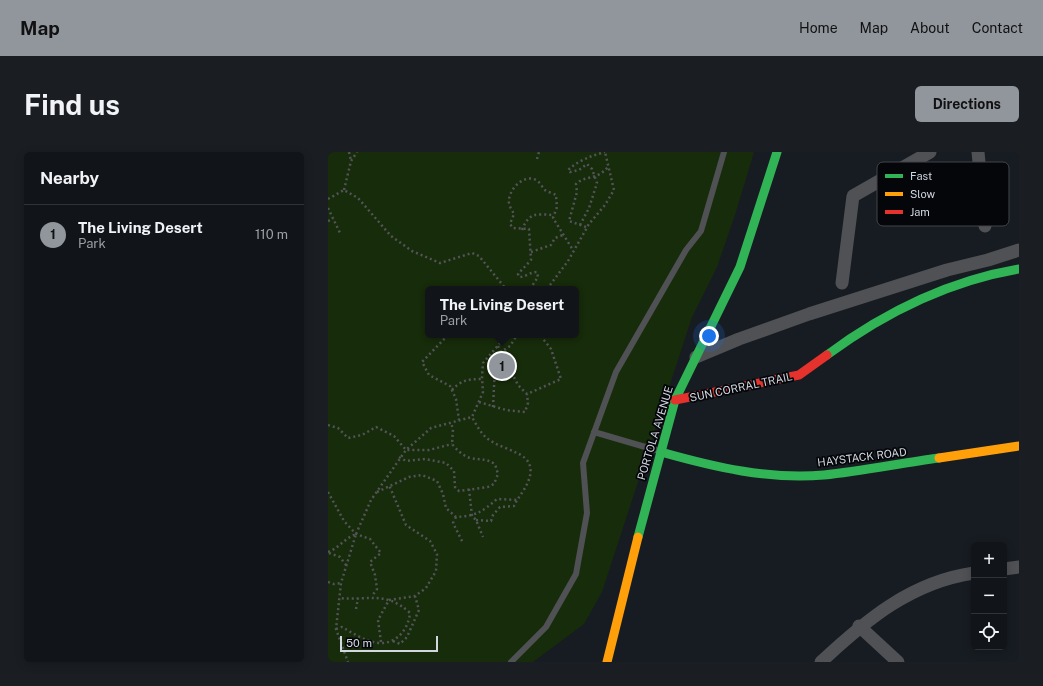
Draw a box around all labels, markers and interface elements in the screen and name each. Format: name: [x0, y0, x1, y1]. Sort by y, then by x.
text: Map: [20, 17, 60, 39]
text: Home: [799, 20, 838, 36]
text: Map: [860, 20, 888, 36]
text: About: [910, 20, 950, 36]
text: Contact: [972, 20, 1023, 36]
button: Directions: [915, 86, 1019, 122]
text: Find us: [24, 88, 120, 121]
legend: [877, 162, 1009, 226]
text: Nearby: [40, 168, 99, 188]
text: Fast: [910, 170, 932, 182]
text: Slow: [910, 188, 936, 200]
text: Jam: [910, 206, 930, 218]
text: The Living Desert: [78, 219, 203, 236]
text: 1: [50, 227, 56, 242]
text: 110 m: [255, 227, 288, 242]
text: Park: [78, 236, 106, 251]
popup: [425, 286, 579, 338]
text: The Living Desert: [440, 296, 564, 313]
text: Park: [440, 313, 467, 328]
your location: [699, 326, 719, 346]
pin: 1: [489, 351, 515, 381]
street label: SUN CORRAL TRAIL: [689, 370, 793, 404]
street label: PORTOLA AVENUE: [635, 384, 675, 481]
street label: HAYSTACK ROAD: [817, 446, 908, 468]
map controls: [971, 542, 1007, 650]
button: +: [971, 542, 1007, 578]
button: −: [971, 578, 1007, 614]
button: locate: [971, 614, 1007, 650]
scale bar: [340, 634, 438, 653]
text: 50 m: [346, 637, 372, 649]

